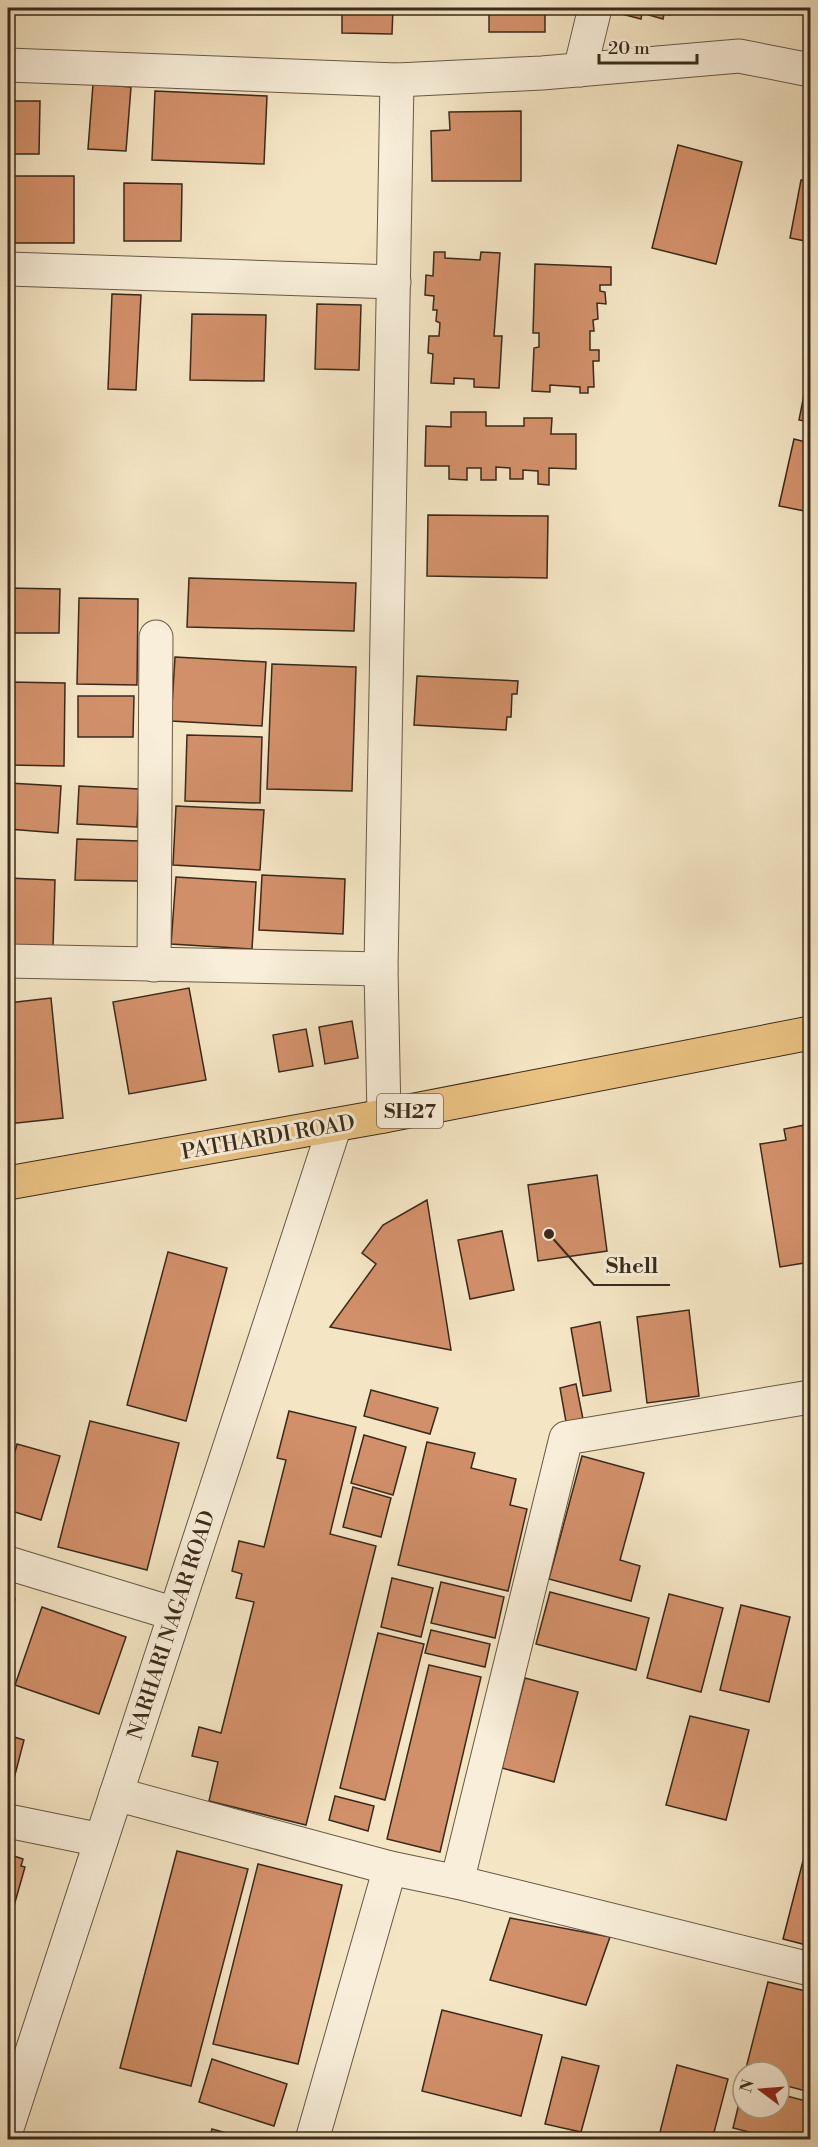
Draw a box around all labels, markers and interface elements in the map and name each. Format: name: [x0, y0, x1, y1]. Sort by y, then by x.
scale bar: [599, 27, 696, 65]
text: 20 m: [608, 37, 650, 60]
road number: SH27: [377, 1094, 443, 1128]
street label: PATHARDI ROAD: [179, 1110, 357, 1166]
callout: Shell: [594, 1245, 670, 1285]
text: Shell: [606, 1253, 658, 1280]
street label: NARHARI NAGAR ROAD: [123, 1507, 221, 1743]
north arrow: [731, 2060, 791, 2120]
text: N: [736, 2077, 759, 2095]

